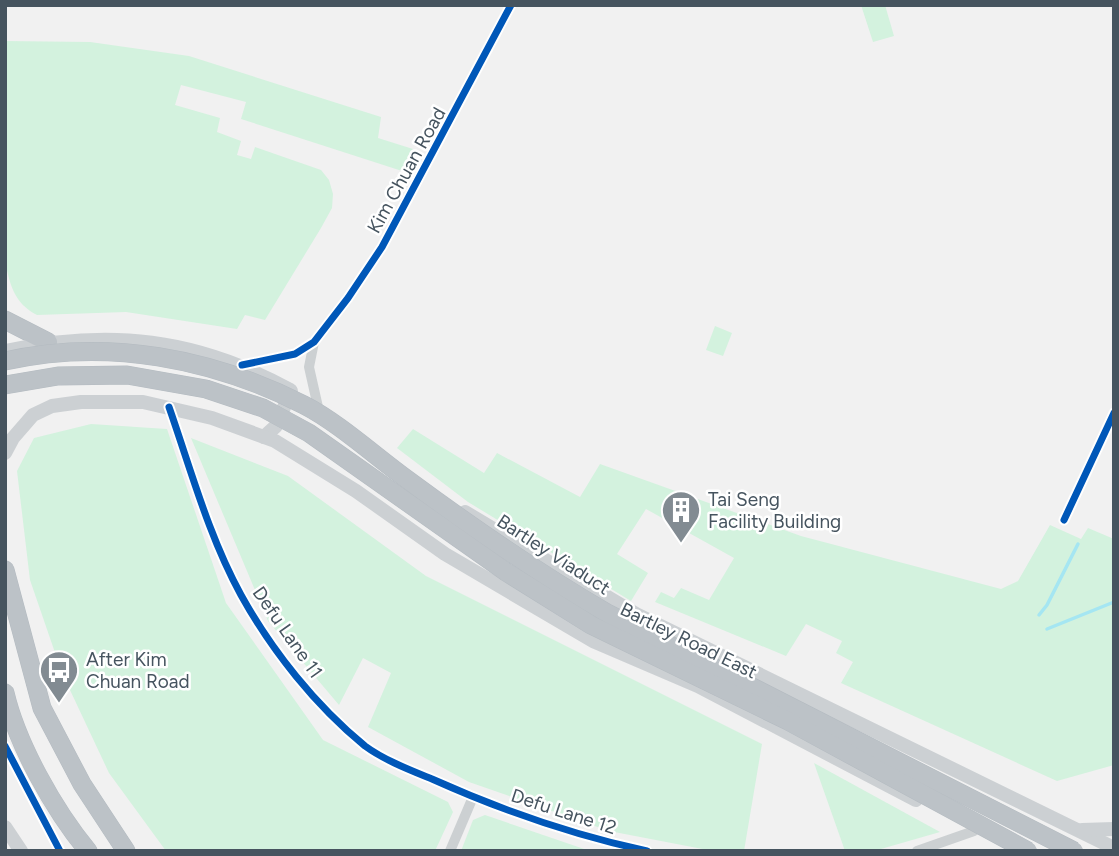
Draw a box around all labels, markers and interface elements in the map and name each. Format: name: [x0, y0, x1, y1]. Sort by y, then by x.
street label: Kim Chuan Road: [362, 103, 451, 237]
place label: Tai Seng Facility Building: [708, 488, 841, 533]
building icon: Tai Seng Facility Building: [660, 489, 702, 544]
street label: Bartley Viaduct: [493, 509, 615, 600]
street label: Defu Lane 11: [248, 582, 328, 683]
street label: Bartley Road East: [617, 597, 761, 684]
place label: After Kim Chuan Road: [86, 648, 190, 693]
bus stop icon: After Kim Chuan Road: [38, 649, 80, 704]
street label: Defu Lane 12: [508, 784, 619, 839]

